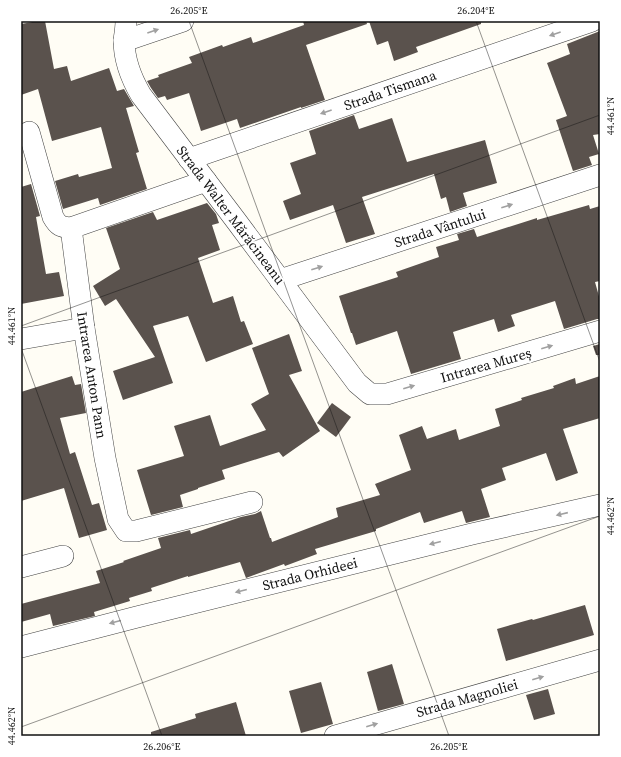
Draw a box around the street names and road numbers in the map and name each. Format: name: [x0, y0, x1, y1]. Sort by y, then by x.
street label: Strada Tismana: [341, 65, 440, 115]
street label: Strada Walter Mărăcineanu: [172, 141, 290, 289]
street label: Strada Vântului: [392, 204, 488, 252]
street label: Intrarea Anton Pann: [72, 310, 112, 440]
street label: Intrarea Mureș: [438, 342, 534, 388]
street label: Strada Orhideei: [260, 553, 360, 595]
street label: Strada Magnoliei: [414, 674, 520, 722]

